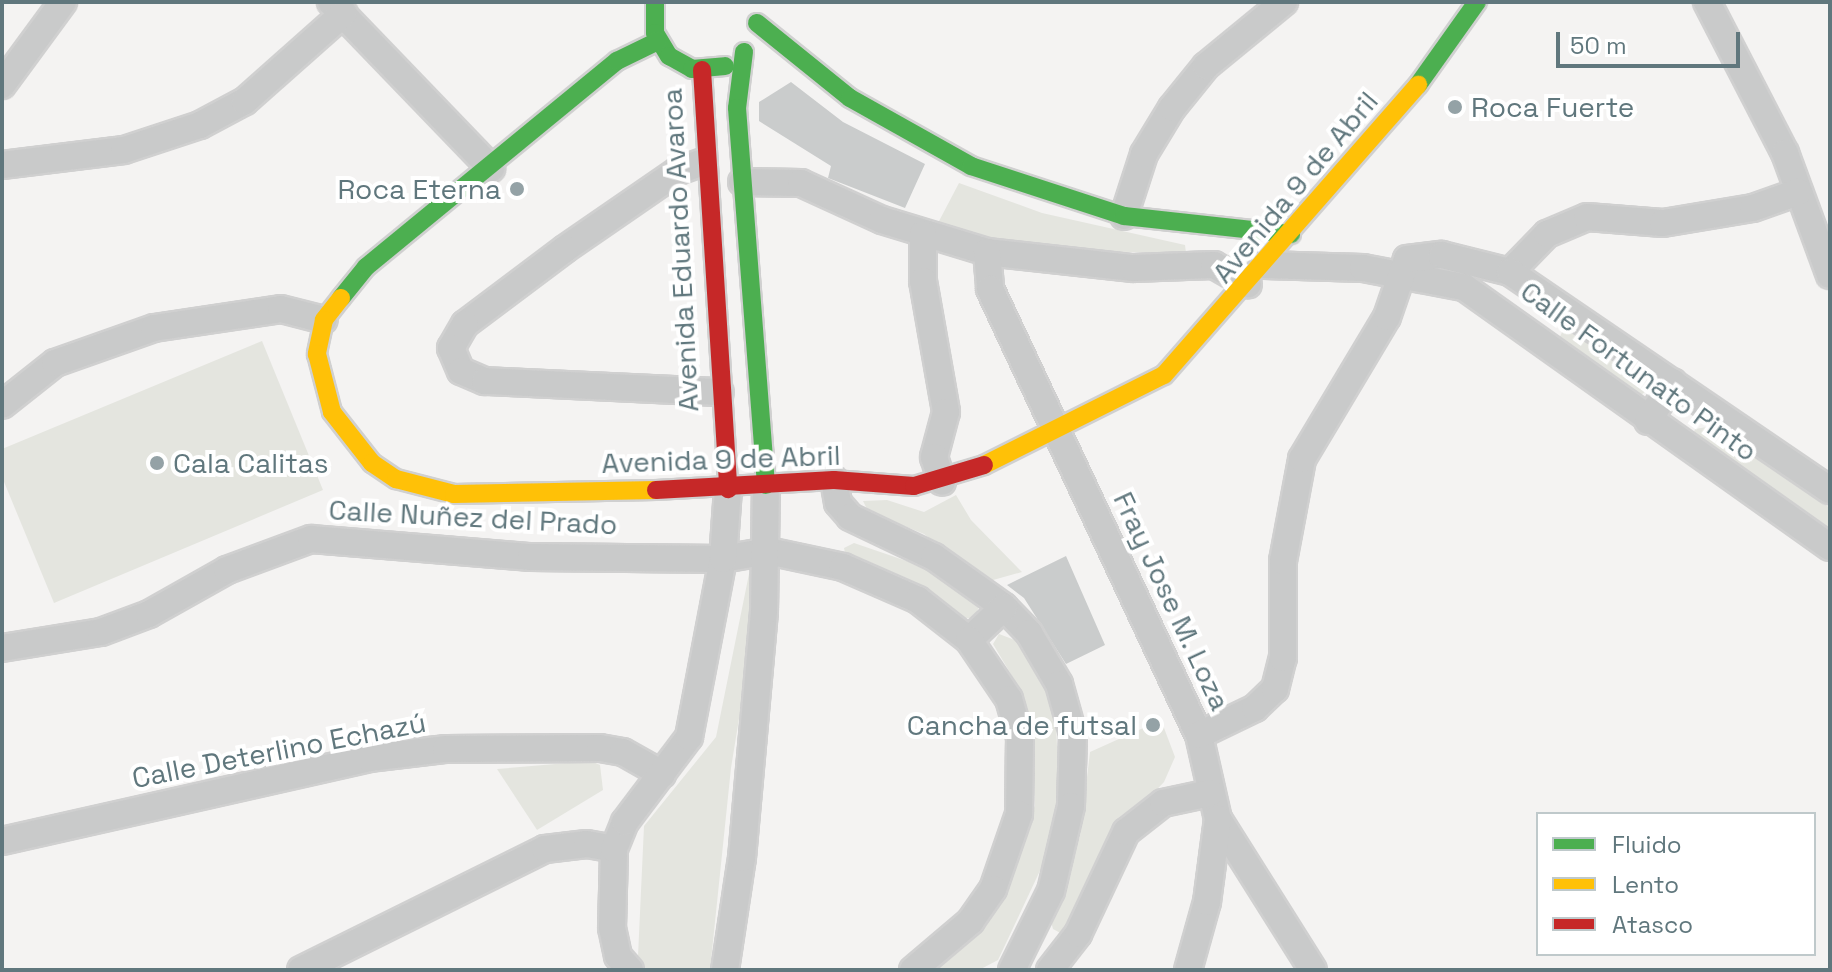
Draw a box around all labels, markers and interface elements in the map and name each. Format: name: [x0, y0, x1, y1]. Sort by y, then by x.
scale bar: [1560, 16, 1744, 66]
text: 50 m: [1570, 30, 1627, 61]
street label: Avenida 9 de Abril: [1205, 84, 1385, 290]
street label: Avenida Eduardo Avaroa: [655, 87, 705, 413]
place label: Roca Fuerte: [1471, 90, 1634, 124]
marker: Roca Fuerte: [1446, 98, 1464, 116]
place label: Roca Eterna: [337, 172, 501, 206]
marker: Roca Eterna: [508, 180, 526, 198]
street label: Calle Fortunato Pinto: [1514, 274, 1764, 468]
street label: Avenida 9 de Abril: [601, 438, 841, 480]
place label: Cala Calitas: [173, 446, 329, 480]
marker: Cala Calitas: [148, 454, 166, 472]
street label: Fray Jose M. Loza: [1106, 486, 1238, 716]
street label: Calle Nuñez del Prado: [328, 493, 618, 541]
street label: Calle Deterlino Echazú: [129, 705, 429, 795]
place label: Cancha de futsal: [907, 708, 1137, 742]
marker: Cancha de futsal: [1144, 716, 1162, 734]
legend: [1536, 812, 1816, 956]
text: Fluido: [1612, 829, 1682, 860]
text: Lento: [1612, 869, 1679, 900]
text: Atasco: [1612, 909, 1693, 940]

